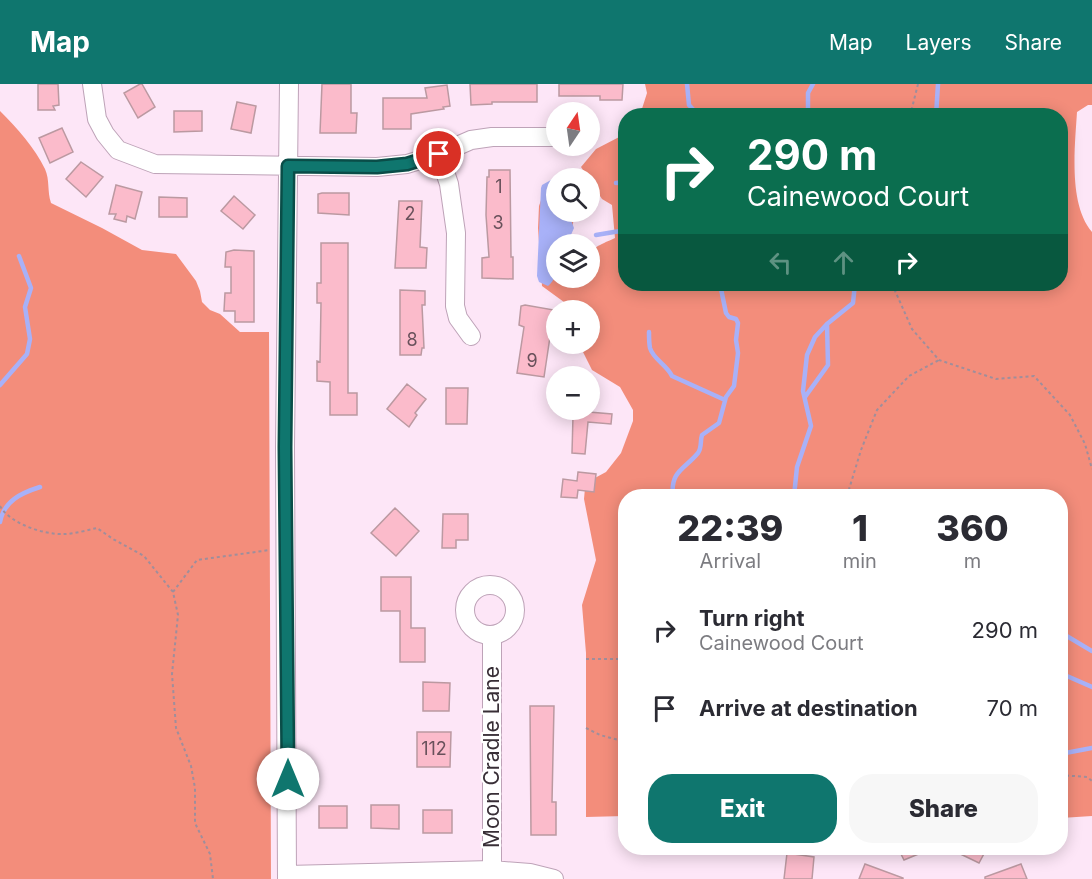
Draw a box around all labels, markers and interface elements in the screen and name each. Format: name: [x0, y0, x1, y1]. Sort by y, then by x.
text: Map: [30, 25, 90, 59]
text: Map: [829, 30, 873, 55]
text: Layers: [906, 30, 972, 55]
text: Share: [1005, 30, 1062, 55]
north arrow: [546, 102, 600, 156]
map controls: [546, 102, 600, 420]
pin: [413, 128, 464, 179]
text: 290 m: [747, 129, 877, 180]
icon: right: [648, 132, 726, 210]
icon: arrive: [422, 137, 455, 170]
button: search: [546, 168, 600, 222]
house number: 1: [495, 176, 503, 197]
text: Cainewood Court: [747, 180, 969, 213]
house number: 2: [405, 203, 415, 224]
house number: 3: [492, 212, 504, 233]
button: layers: [546, 234, 600, 288]
icon: left: [764, 246, 797, 279]
icon: ahead: [827, 246, 860, 279]
icon: right: [890, 246, 923, 279]
button: +: [546, 300, 600, 354]
house number: 8: [406, 329, 418, 350]
house number: 9: [526, 350, 538, 371]
button: −: [546, 366, 600, 420]
text: 22:39: [677, 506, 783, 550]
text: 1: [852, 506, 868, 550]
text: 360: [936, 506, 1009, 550]
text: Arrival: [700, 549, 761, 573]
text: min: [843, 549, 877, 573]
text: m: [964, 549, 981, 573]
text: Turn right: [699, 605, 805, 631]
icon: right: [648, 614, 681, 647]
text: 290 m: [972, 617, 1038, 643]
text: Cainewood Court: [699, 631, 863, 655]
street label: Moon Cradle Lane: [479, 666, 504, 848]
icon: arrive: [648, 692, 681, 725]
text: Arrive at destination: [699, 695, 918, 721]
text: 70 m: [987, 695, 1038, 721]
house number: 112: [421, 738, 447, 759]
position arrow: [256, 747, 320, 811]
button: Exit: [648, 774, 837, 843]
button: Share: [849, 774, 1038, 843]

